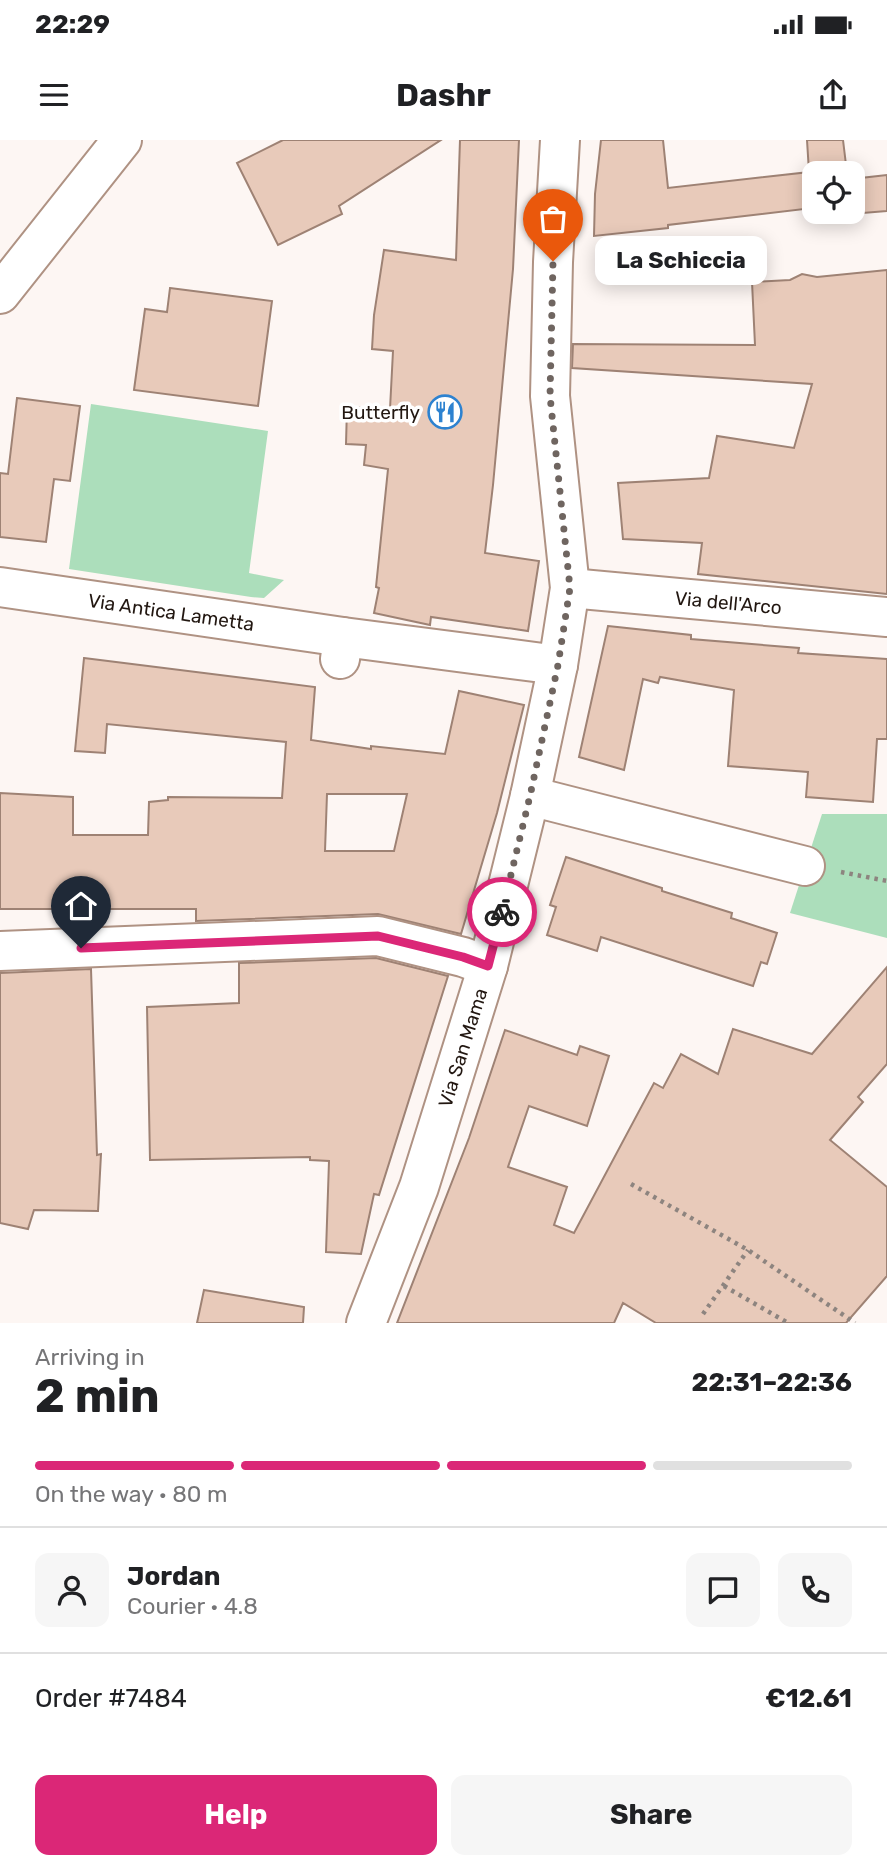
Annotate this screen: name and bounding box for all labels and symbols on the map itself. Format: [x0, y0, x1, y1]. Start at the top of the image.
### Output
pin [523, 189, 583, 261]
callout: La Schiccia [595, 236, 766, 286]
restaurant icon: Butterfly [426, 393, 464, 431]
place label: Butterfly [341, 401, 420, 424]
street label: Via dell'Arco [674, 587, 783, 619]
street label: Via Antica Lametta [87, 589, 256, 636]
pin [51, 876, 111, 948]
courier [467, 877, 537, 947]
street label: Via San Mama [434, 985, 492, 1110]

